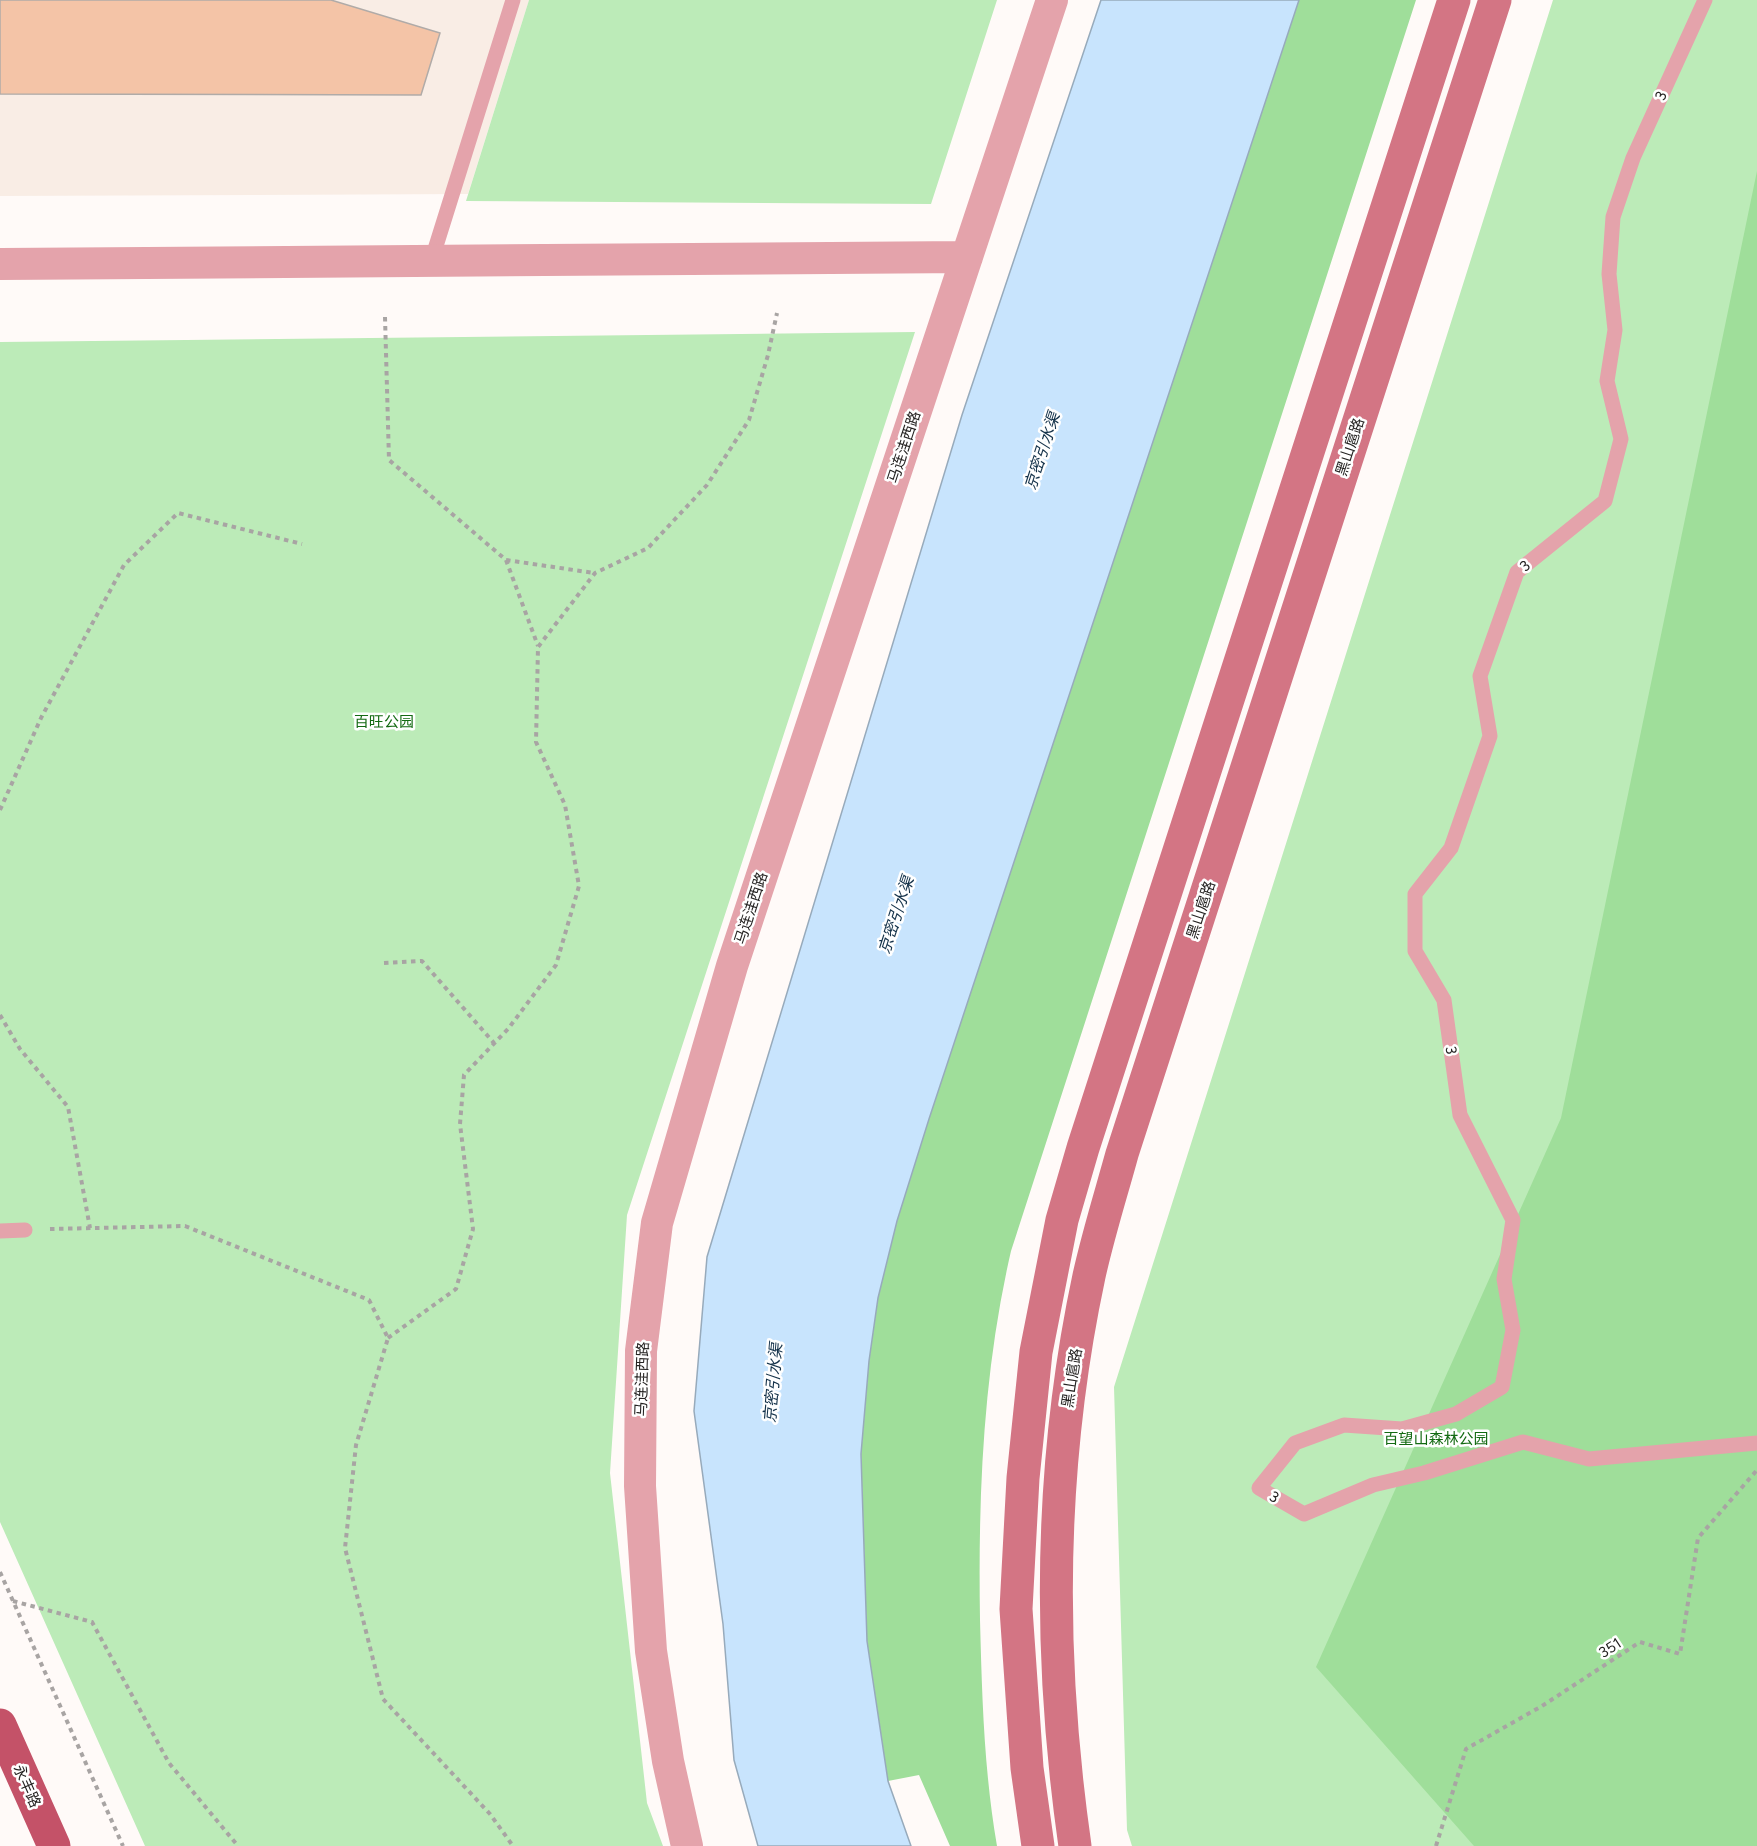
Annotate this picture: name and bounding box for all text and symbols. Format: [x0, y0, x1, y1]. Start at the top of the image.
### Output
street label: 3 [1651, 88, 1671, 104]
water label: 京密引水渠 [1021, 408, 1064, 492]
street label: 马连洼西路 [884, 409, 924, 485]
street label: 黑山扈路 [1332, 416, 1368, 478]
street label: 3 [1516, 556, 1534, 576]
park label: 百旺公园 [354, 713, 414, 731]
street label: 马连洼西路 [731, 870, 771, 946]
water label: 京密引水渠 [875, 872, 918, 956]
street label: 黑山扈路 [1183, 879, 1219, 941]
street label: 3 [1442, 1045, 1460, 1055]
water label: 京密引水渠 [760, 1340, 786, 1424]
street label: 马连洼西路 [632, 1341, 652, 1417]
street label: 黑山扈路 [1058, 1347, 1086, 1409]
park label: 百望山森林公园 [1383, 1430, 1489, 1448]
street label: 3 [1266, 1487, 1282, 1507]
street label: 351 [1595, 1634, 1625, 1662]
street label: 永丰路 [10, 1762, 44, 1810]

